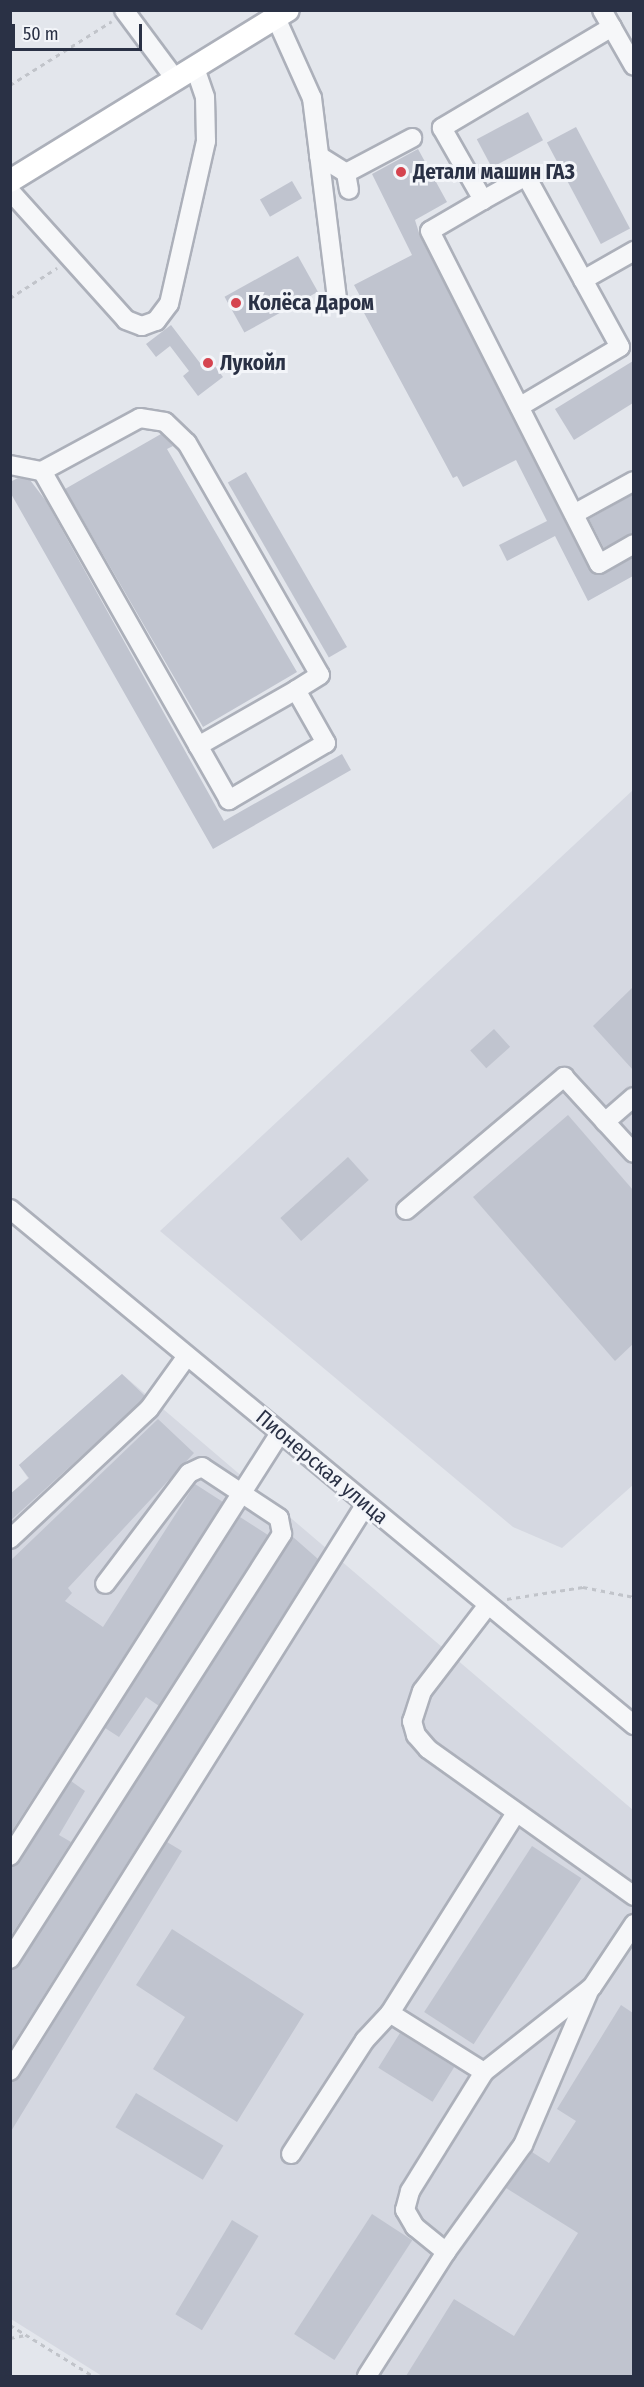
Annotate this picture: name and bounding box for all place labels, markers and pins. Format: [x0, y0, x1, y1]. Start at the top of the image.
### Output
place label: Детали машин ГАЗ [413, 159, 575, 185]
marker: Детали машин ГАЗ [394, 165, 408, 179]
place label: Колёса Даром [248, 290, 374, 316]
marker: Колёса Даром [229, 296, 243, 310]
place label: Лукойл [220, 350, 286, 376]
marker: Лукойл [201, 356, 215, 370]

